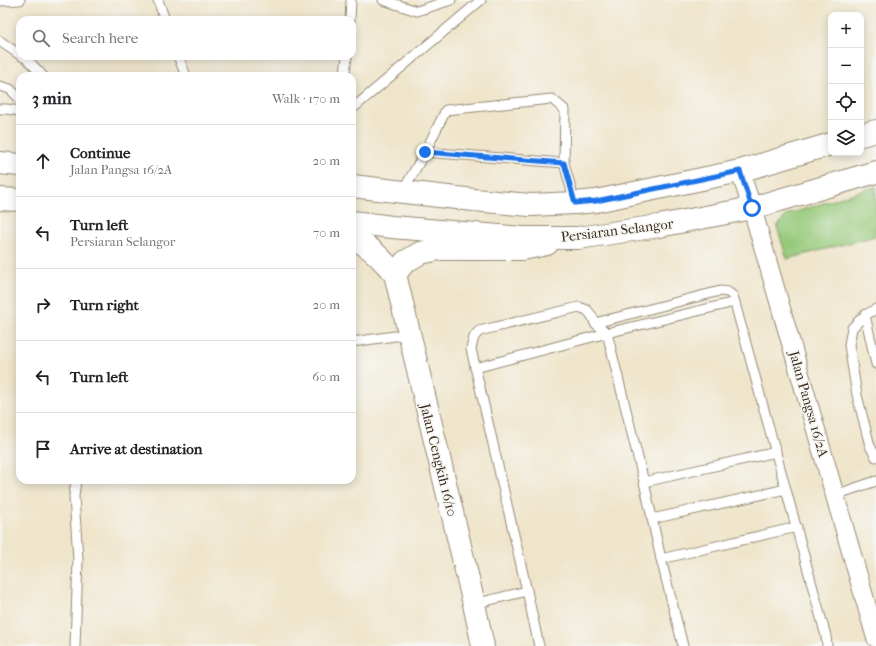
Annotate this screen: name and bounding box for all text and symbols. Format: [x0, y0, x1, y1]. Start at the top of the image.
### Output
map controls [828, 12, 864, 156]
button: + [828, 12, 864, 48]
search box [16, 16, 356, 60]
icon: search [30, 27, 52, 49]
text: Search here [62, 29, 138, 47]
button: − [828, 48, 864, 84]
button: locate [828, 84, 864, 120]
text: 3 min [32, 88, 72, 108]
text: Walk · 170 m [272, 91, 340, 106]
button: layers [828, 120, 864, 156]
route end [416, 143, 434, 161]
text: Continue [70, 144, 130, 162]
icon: ahead [32, 150, 54, 172]
text: 20 m [313, 153, 340, 168]
text: Jalan Pangsa 16/2A [70, 162, 172, 177]
route start [743, 199, 761, 217]
street label: Persiaran Selangor [560, 215, 674, 246]
text: Turn left [70, 216, 128, 234]
icon: left [32, 222, 54, 244]
text: 70 m [313, 225, 340, 240]
text: Persiaran Selangor [70, 234, 175, 249]
icon: right [32, 294, 54, 316]
text: Turn right [70, 296, 139, 314]
text: 20 m [313, 297, 340, 312]
street label: Jalan Pangsa 16/2A [785, 348, 832, 460]
icon: left [32, 366, 54, 388]
text: Turn left [70, 368, 128, 386]
text: 60 m [312, 369, 340, 384]
street label: Jalan Cengkih 16/10 [416, 401, 461, 518]
icon: arrive [32, 438, 54, 460]
text: Arrive at destination [70, 440, 202, 458]

